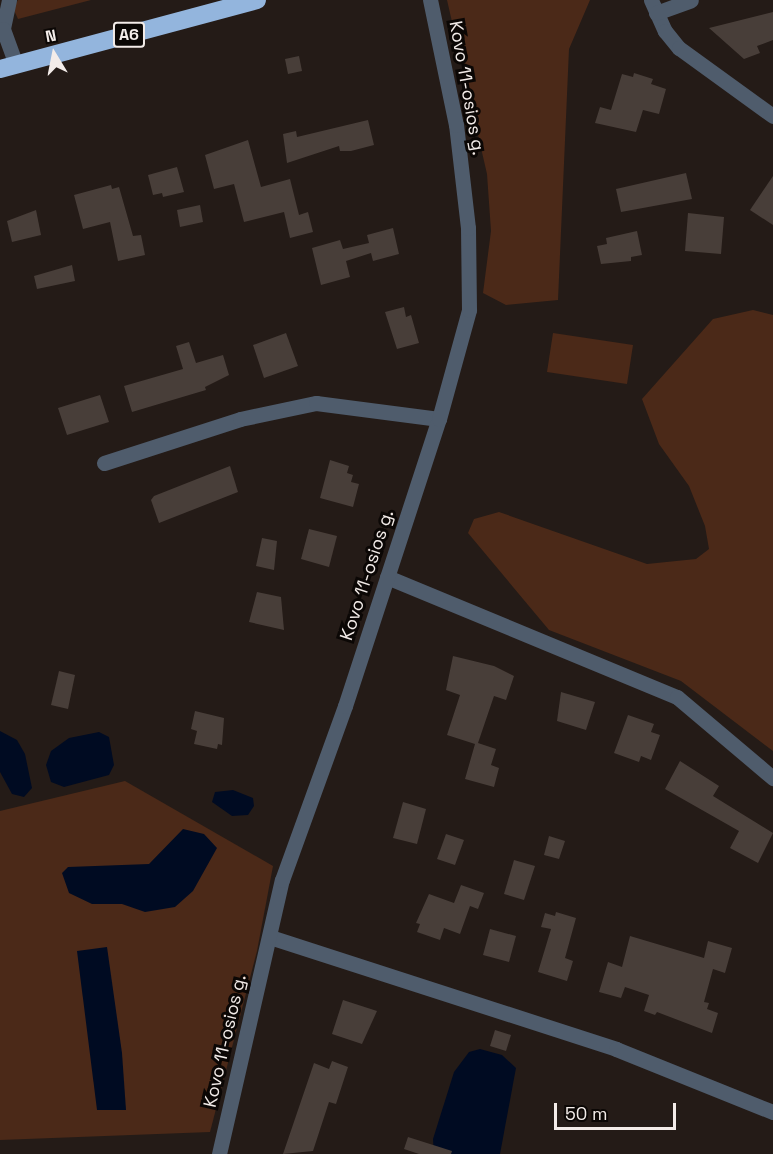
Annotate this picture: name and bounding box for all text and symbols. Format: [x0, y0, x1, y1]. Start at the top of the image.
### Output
street label: Kovo 11-osios g. [445, 19, 489, 157]
road number: A6 [112, 22, 146, 48]
north arrow [24, 24, 84, 84]
text: N [44, 25, 58, 47]
street label: Kovo 11-osios g. [336, 507, 398, 643]
street label: Kovo 11-osios g. [199, 972, 251, 1110]
scale bar [557, 1091, 678, 1129]
text: 50 m [565, 1102, 607, 1125]

